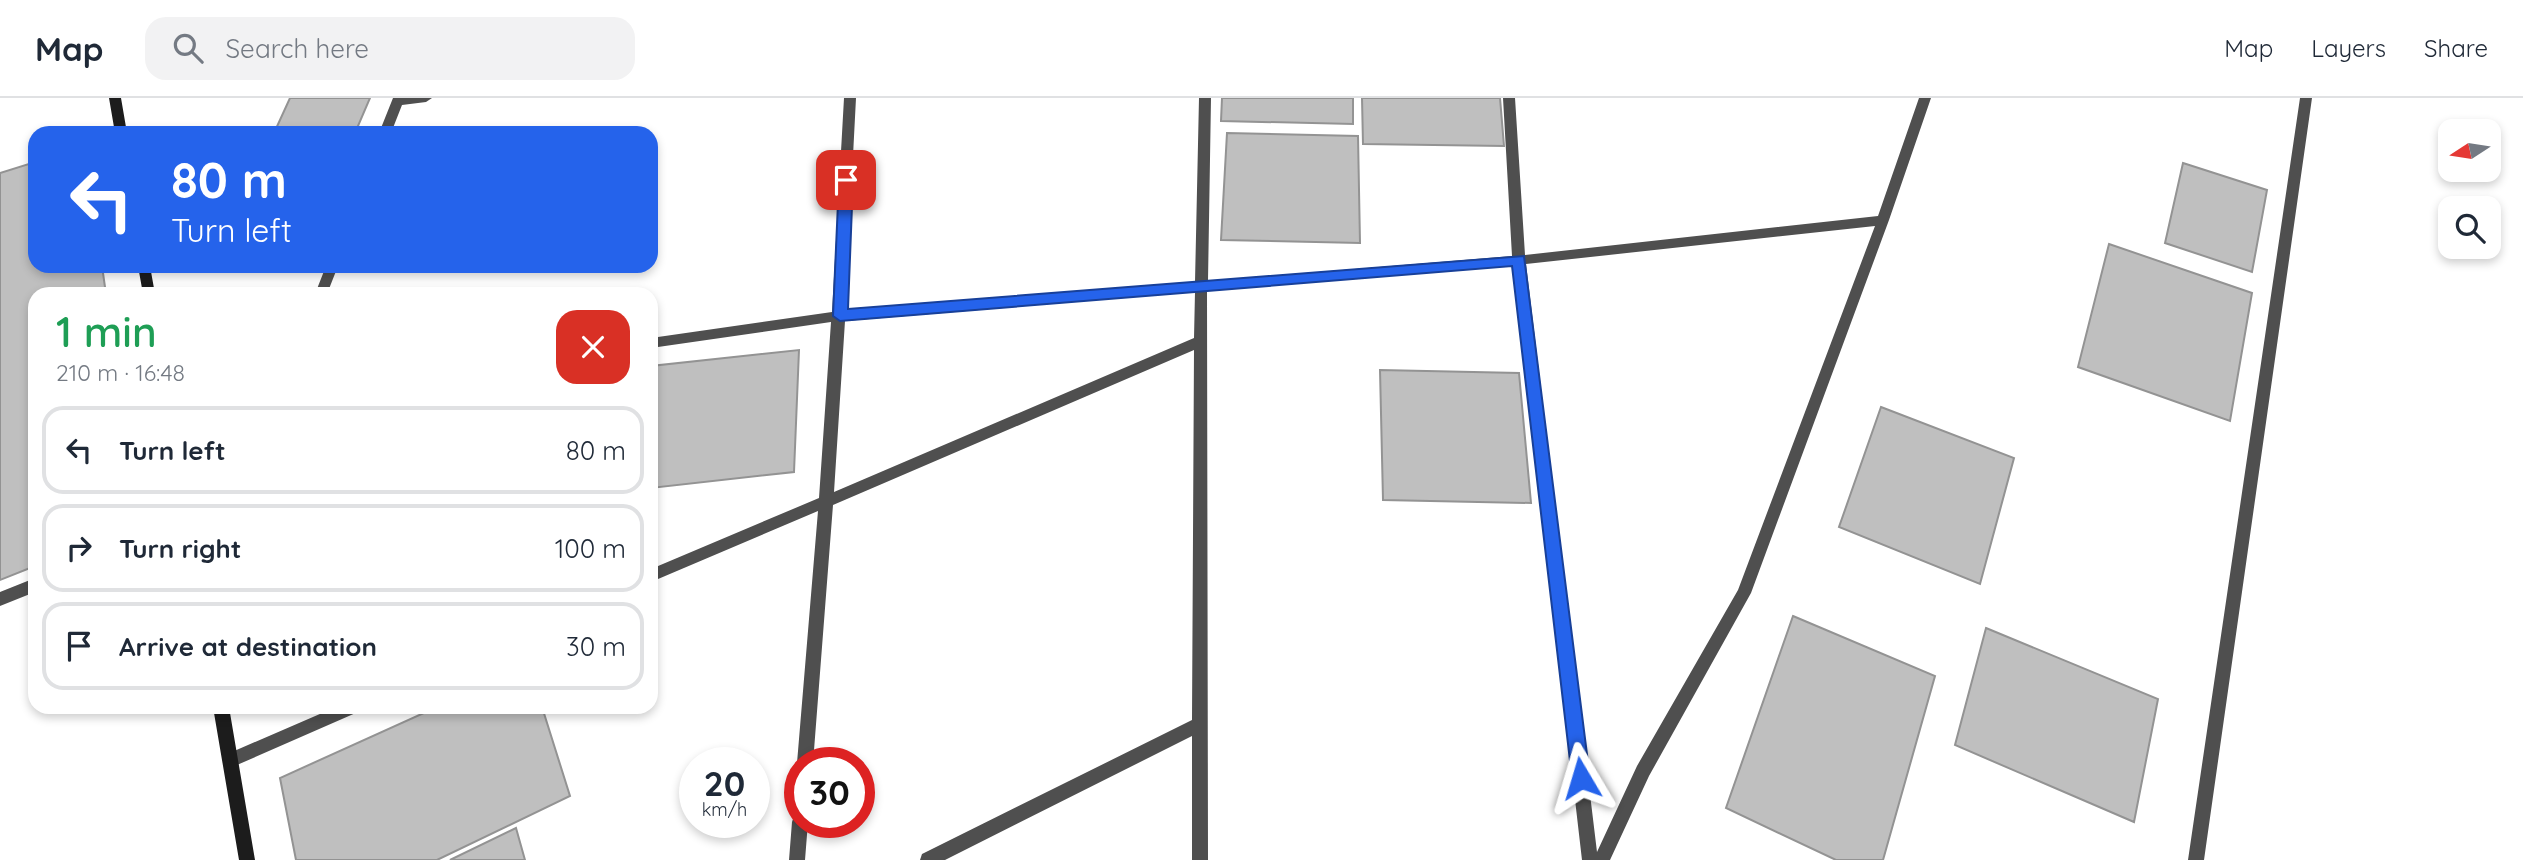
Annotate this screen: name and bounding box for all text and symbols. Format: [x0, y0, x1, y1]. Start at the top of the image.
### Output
search box [145, 17, 635, 80]
text: Map [35, 28, 103, 69]
icon: search [169, 29, 207, 67]
text: Search here [225, 32, 369, 65]
text: Map [2224, 33, 2273, 63]
text: Layers [2311, 33, 2386, 63]
text: Share [2424, 33, 2488, 63]
north arrow [2438, 119, 2501, 182]
map controls [2438, 119, 2501, 259]
text: 80 m [171, 149, 287, 210]
pin [816, 150, 876, 210]
icon: left [56, 154, 147, 245]
icon: arrive [827, 161, 865, 199]
button: search [2438, 196, 2501, 259]
text: Turn left [171, 210, 292, 250]
text: 1 min [56, 305, 157, 358]
button: close [556, 310, 630, 384]
text: 210 m · 16:48 [56, 358, 185, 387]
icon: left [60, 431, 98, 469]
text: Turn left [119, 434, 226, 467]
text: 80 m [566, 434, 626, 467]
icon: right [60, 529, 98, 567]
text: Turn right [119, 532, 241, 565]
text: 100 m [555, 532, 626, 565]
icon: arrive [60, 627, 98, 665]
text: Arrive at destination [119, 630, 377, 663]
text: 30 m [566, 630, 626, 663]
position arrow [1544, 741, 1618, 815]
speed limit sign: 30 [784, 747, 875, 838]
text: 20 [704, 761, 745, 805]
text: km/h [702, 798, 747, 821]

